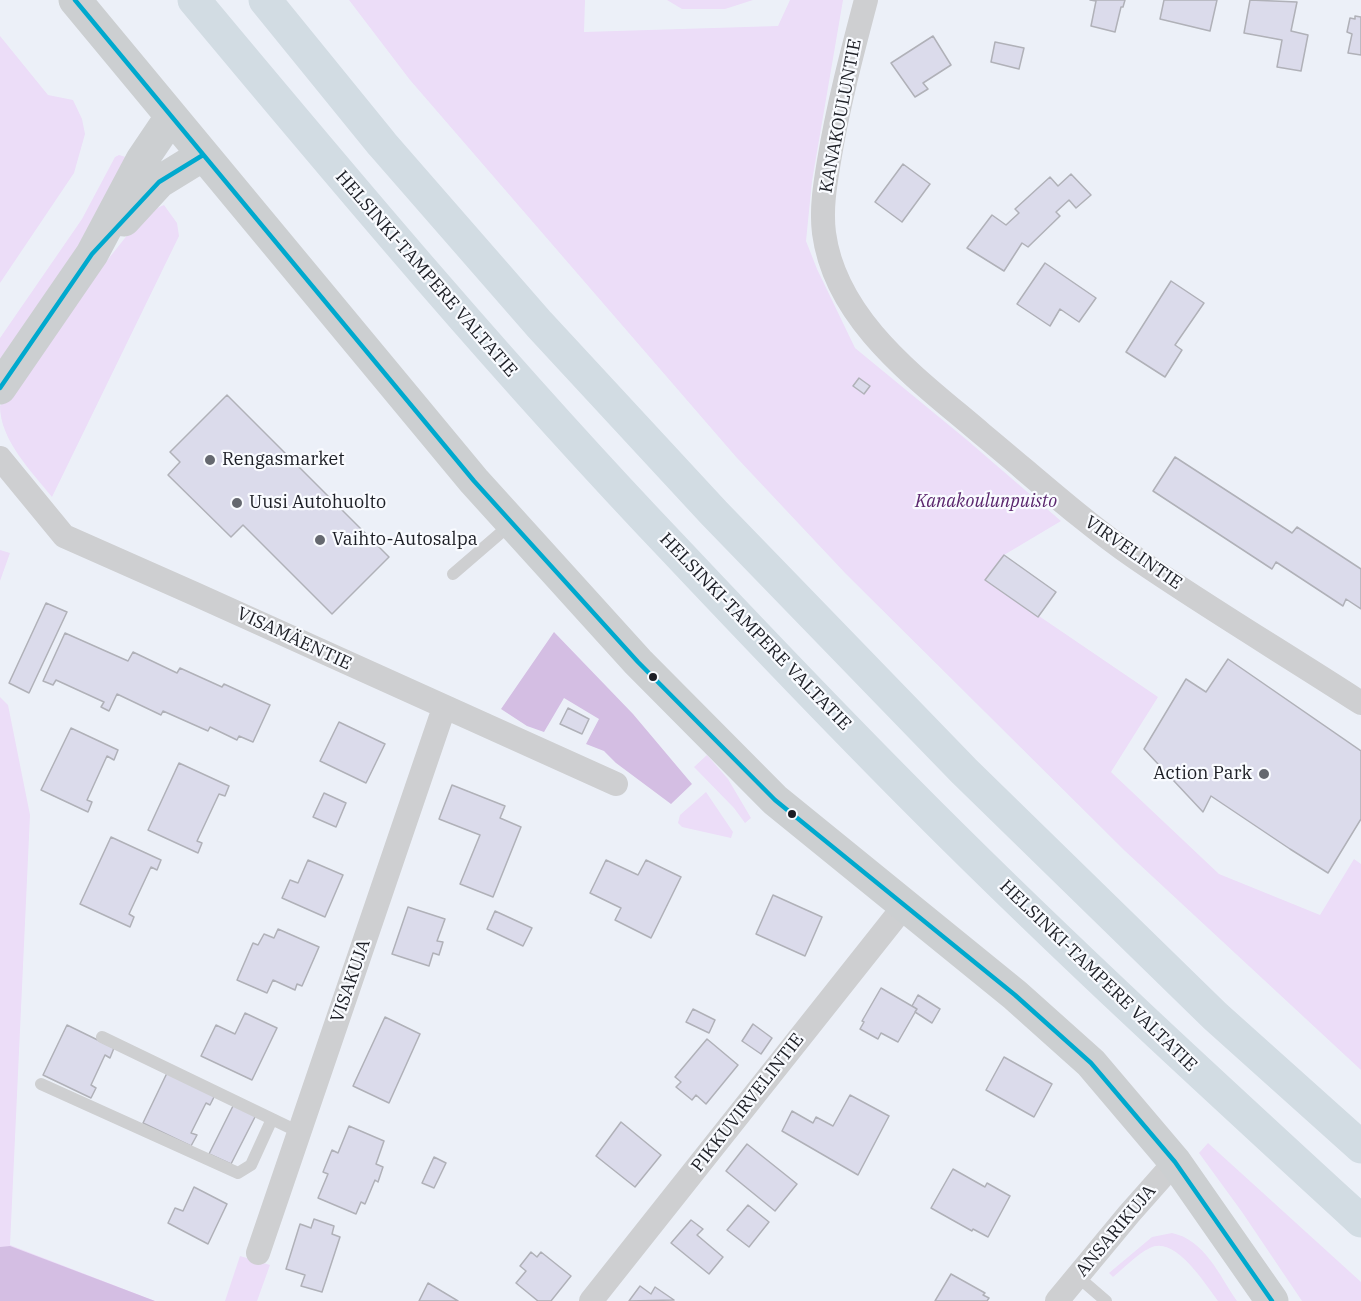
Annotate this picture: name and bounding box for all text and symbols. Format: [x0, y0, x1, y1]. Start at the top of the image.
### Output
street label: KANAKOULUNTIE [815, 37, 867, 195]
street label: HELSINKI-TAMPERE VALTATIE [331, 166, 521, 382]
place label: Rengasmarket [222, 449, 345, 471]
marker: Rengasmarket [203, 453, 217, 467]
park label: Kanakoulunpuisto [915, 491, 1057, 513]
place label: Uusi Autohuolto [249, 492, 386, 514]
marker: Uusi Autohuolto [230, 496, 244, 510]
street label: VIRVELINTIE [1080, 512, 1186, 594]
place label: Vaihto-Autosalpa [332, 529, 478, 551]
street label: HELSINKI-TAMPERE VALTATIE [655, 529, 855, 735]
marker: Vaihto-Autosalpa [313, 533, 327, 547]
street label: VISAMÄENTIE [233, 603, 355, 675]
unlabelled marker [647, 671, 659, 683]
place label: Action Park [1153, 763, 1252, 785]
marker: Action Park [1257, 767, 1271, 781]
unlabelled marker [786, 808, 798, 820]
street label: HELSINKI-TAMPERE VALTATIE [995, 876, 1201, 1076]
street label: VISAKUJA [327, 937, 375, 1025]
street label: PIKKUVIRVELINTIE [687, 1029, 809, 1177]
street label: ANSARIKUJA [1071, 1181, 1161, 1281]

